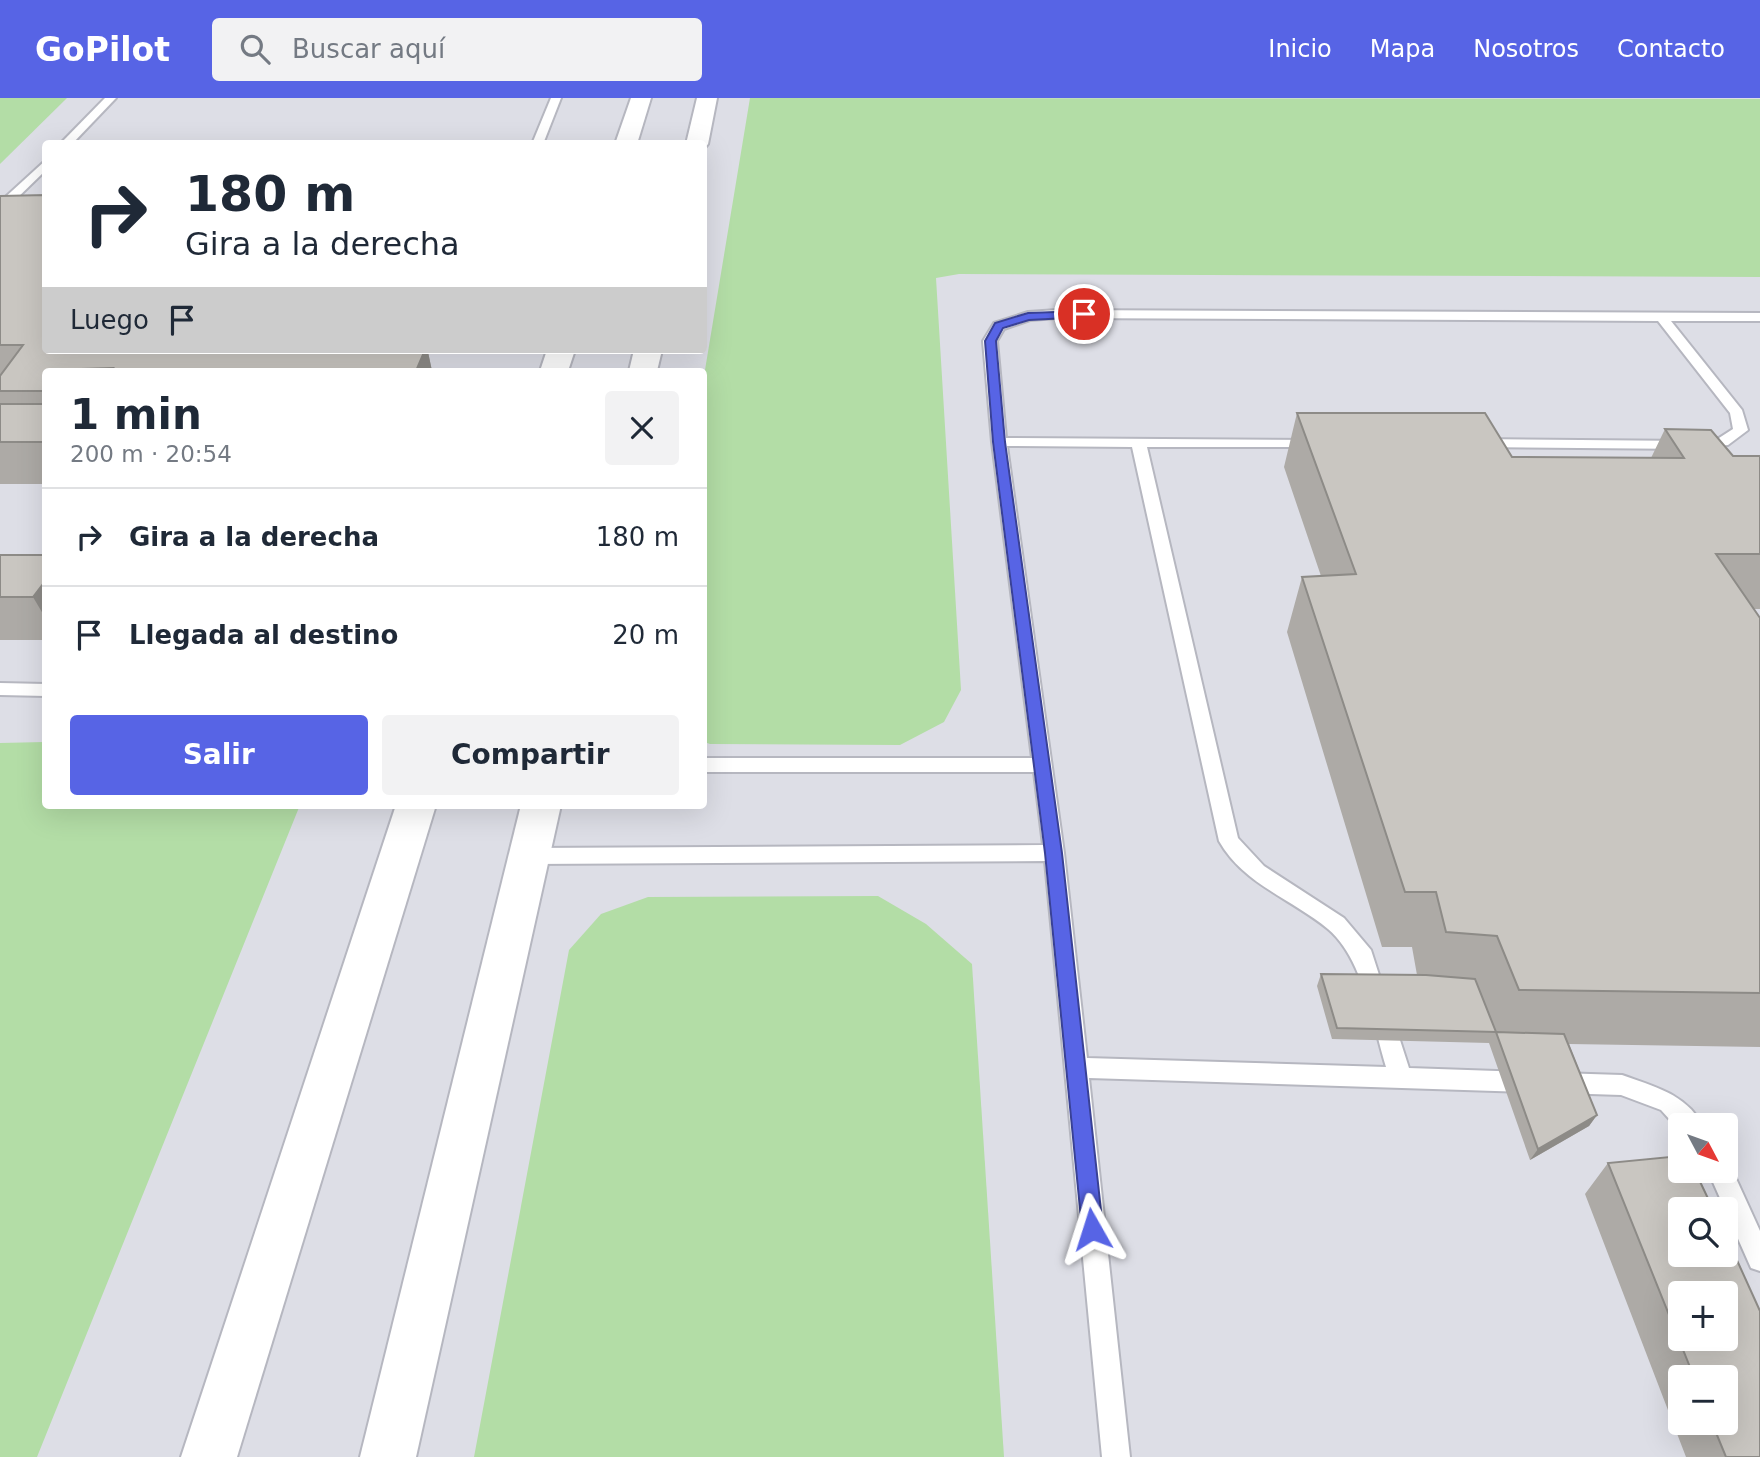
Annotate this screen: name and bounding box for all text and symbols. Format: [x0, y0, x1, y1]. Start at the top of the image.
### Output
search box [212, 18, 702, 81]
text: GoPilot [35, 30, 170, 69]
icon: search [236, 30, 274, 68]
text: Buscar aquí [292, 34, 445, 64]
text: Inicio [1268, 35, 1332, 63]
text: Mapa [1370, 35, 1435, 63]
text: Nosotros [1473, 35, 1579, 63]
text: Contacto [1617, 35, 1725, 63]
text: 180 m [185, 166, 355, 223]
icon: right [70, 168, 161, 259]
text: Gira a la derecha [185, 225, 460, 263]
pin [1054, 284, 1114, 344]
icon: arrive [1065, 295, 1103, 333]
icon: arrive [163, 301, 201, 339]
text: Luego [70, 305, 149, 335]
text: 1 min [70, 390, 202, 439]
button: close [605, 391, 679, 465]
text: 200 m · 20:54 [70, 441, 232, 467]
icon: right [70, 518, 108, 556]
text: Gira a la derecha [129, 522, 379, 552]
text: 180 m [596, 522, 679, 552]
icon: arrive [70, 616, 108, 654]
text: Llegada al destino [129, 620, 398, 650]
text: 20 m [612, 620, 679, 650]
button: Salir [70, 715, 368, 795]
button: Compartir [382, 715, 679, 795]
north arrow [1668, 1113, 1738, 1183]
map controls [1668, 1113, 1738, 1435]
position arrow [1055, 1192, 1129, 1266]
button: search [1668, 1197, 1738, 1267]
button: + [1668, 1281, 1738, 1351]
button: − [1668, 1365, 1738, 1435]

